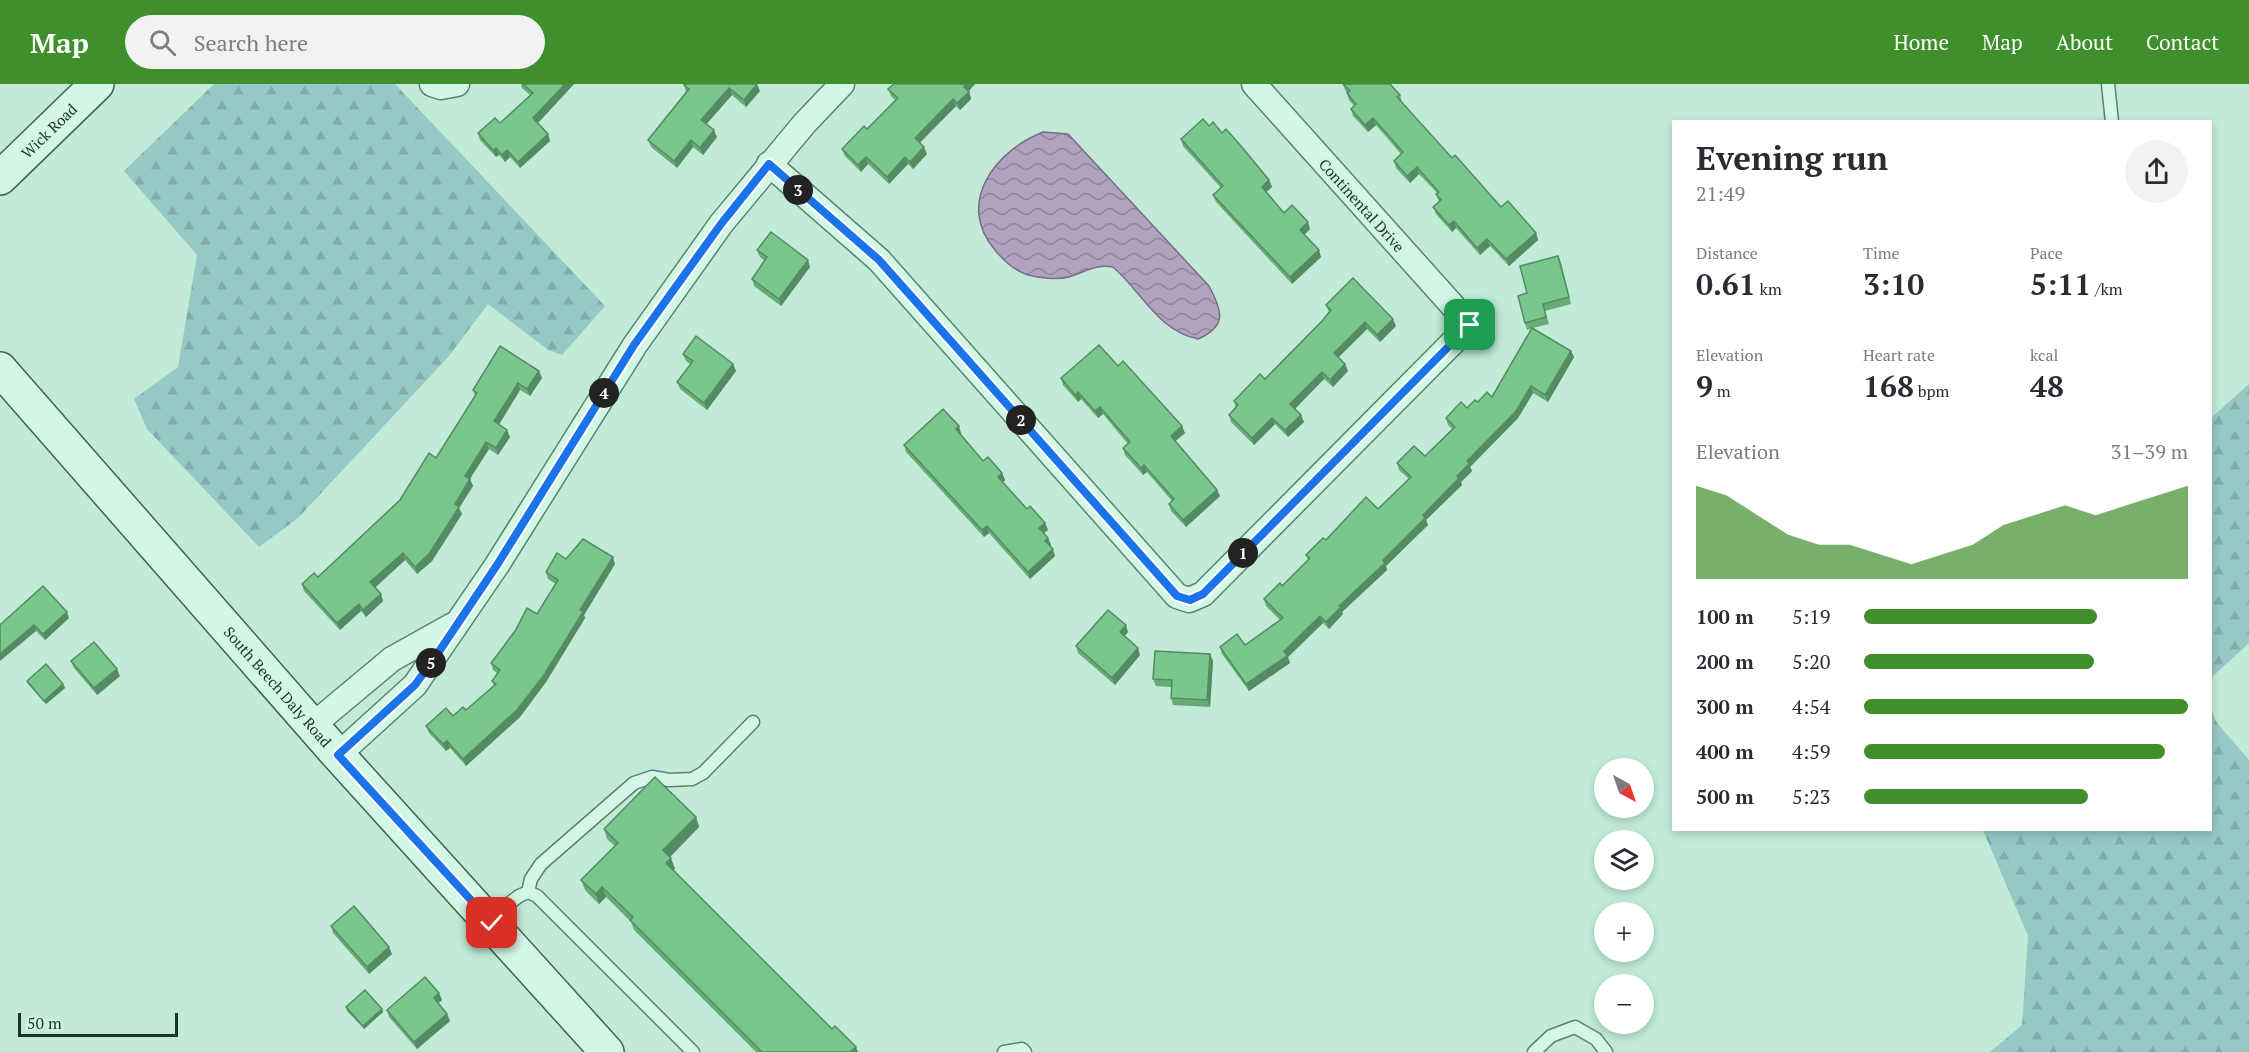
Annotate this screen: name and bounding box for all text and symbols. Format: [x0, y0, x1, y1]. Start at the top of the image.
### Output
search box [125, 15, 545, 69]
text: Map [30, 24, 89, 61]
icon: search [146, 26, 179, 59]
text: Search here [194, 28, 308, 57]
text: Home [1893, 28, 1949, 56]
text: Map [1982, 28, 2023, 56]
text: About [2056, 28, 2113, 56]
text: Contact [2146, 28, 2219, 56]
street label: Wick Road [17, 99, 81, 162]
text: Evening run [1696, 136, 1888, 179]
button: share [2125, 140, 2188, 203]
street label: Continental Drive [1315, 154, 1409, 256]
pin: 3 [783, 175, 813, 205]
text: 3 [793, 179, 803, 201]
text: 21:49 [1696, 180, 1745, 207]
text: Distance [1696, 242, 1758, 264]
text: Time [1863, 242, 1900, 264]
text: Pace [2030, 242, 2063, 264]
text: 0.61 [1696, 264, 1756, 304]
text: 3:10 [1863, 264, 1924, 304]
text: 5:11 [2030, 264, 2091, 304]
text: km [1756, 278, 1782, 300]
text: /km [2091, 278, 2123, 300]
pin [1444, 299, 1495, 350]
icon: arrive [1453, 308, 1486, 341]
text: Elevation [1696, 344, 1763, 366]
text: Heart rate [1863, 344, 1935, 366]
text: kcal [2030, 344, 2058, 366]
text: 9 [1696, 366, 1713, 406]
text: 168 [1863, 366, 1914, 406]
text: 48 [2030, 366, 2064, 406]
pin: 4 [589, 378, 619, 408]
text: m [1713, 380, 1731, 402]
text: bpm [1914, 380, 1949, 402]
text: 4 [599, 382, 609, 404]
pin: 2 [1006, 405, 1036, 435]
text: 2 [1016, 409, 1026, 431]
text: Elevation [1696, 438, 1780, 465]
text: 31–39 m [2111, 438, 2188, 465]
pin: 1 [1228, 538, 1258, 568]
text: 1 [1238, 542, 1248, 564]
text: 100 m [1696, 603, 1754, 630]
text: 5:19 [1792, 603, 1831, 630]
street label: South Beech Daly Road [220, 622, 336, 751]
pin: 5 [416, 648, 446, 678]
text: 200 m [1696, 648, 1754, 675]
text: 5:20 [1792, 648, 1831, 675]
text: 5 [426, 652, 436, 674]
text: 300 m [1696, 693, 1754, 720]
text: 4:54 [1792, 693, 1831, 720]
text: 400 m [1696, 738, 1754, 765]
text: 4:59 [1792, 738, 1831, 765]
north arrow [1594, 758, 1654, 818]
map controls [1594, 758, 1654, 1034]
text: 500 m [1696, 783, 1754, 810]
text: 5:23 [1792, 783, 1831, 810]
button: layers [1594, 830, 1654, 890]
pin [466, 897, 517, 948]
button: + [1594, 902, 1654, 962]
icon: check [475, 906, 508, 939]
button: − [1594, 974, 1654, 1034]
scale bar [18, 1010, 178, 1038]
text: 50 m [27, 1012, 62, 1034]

